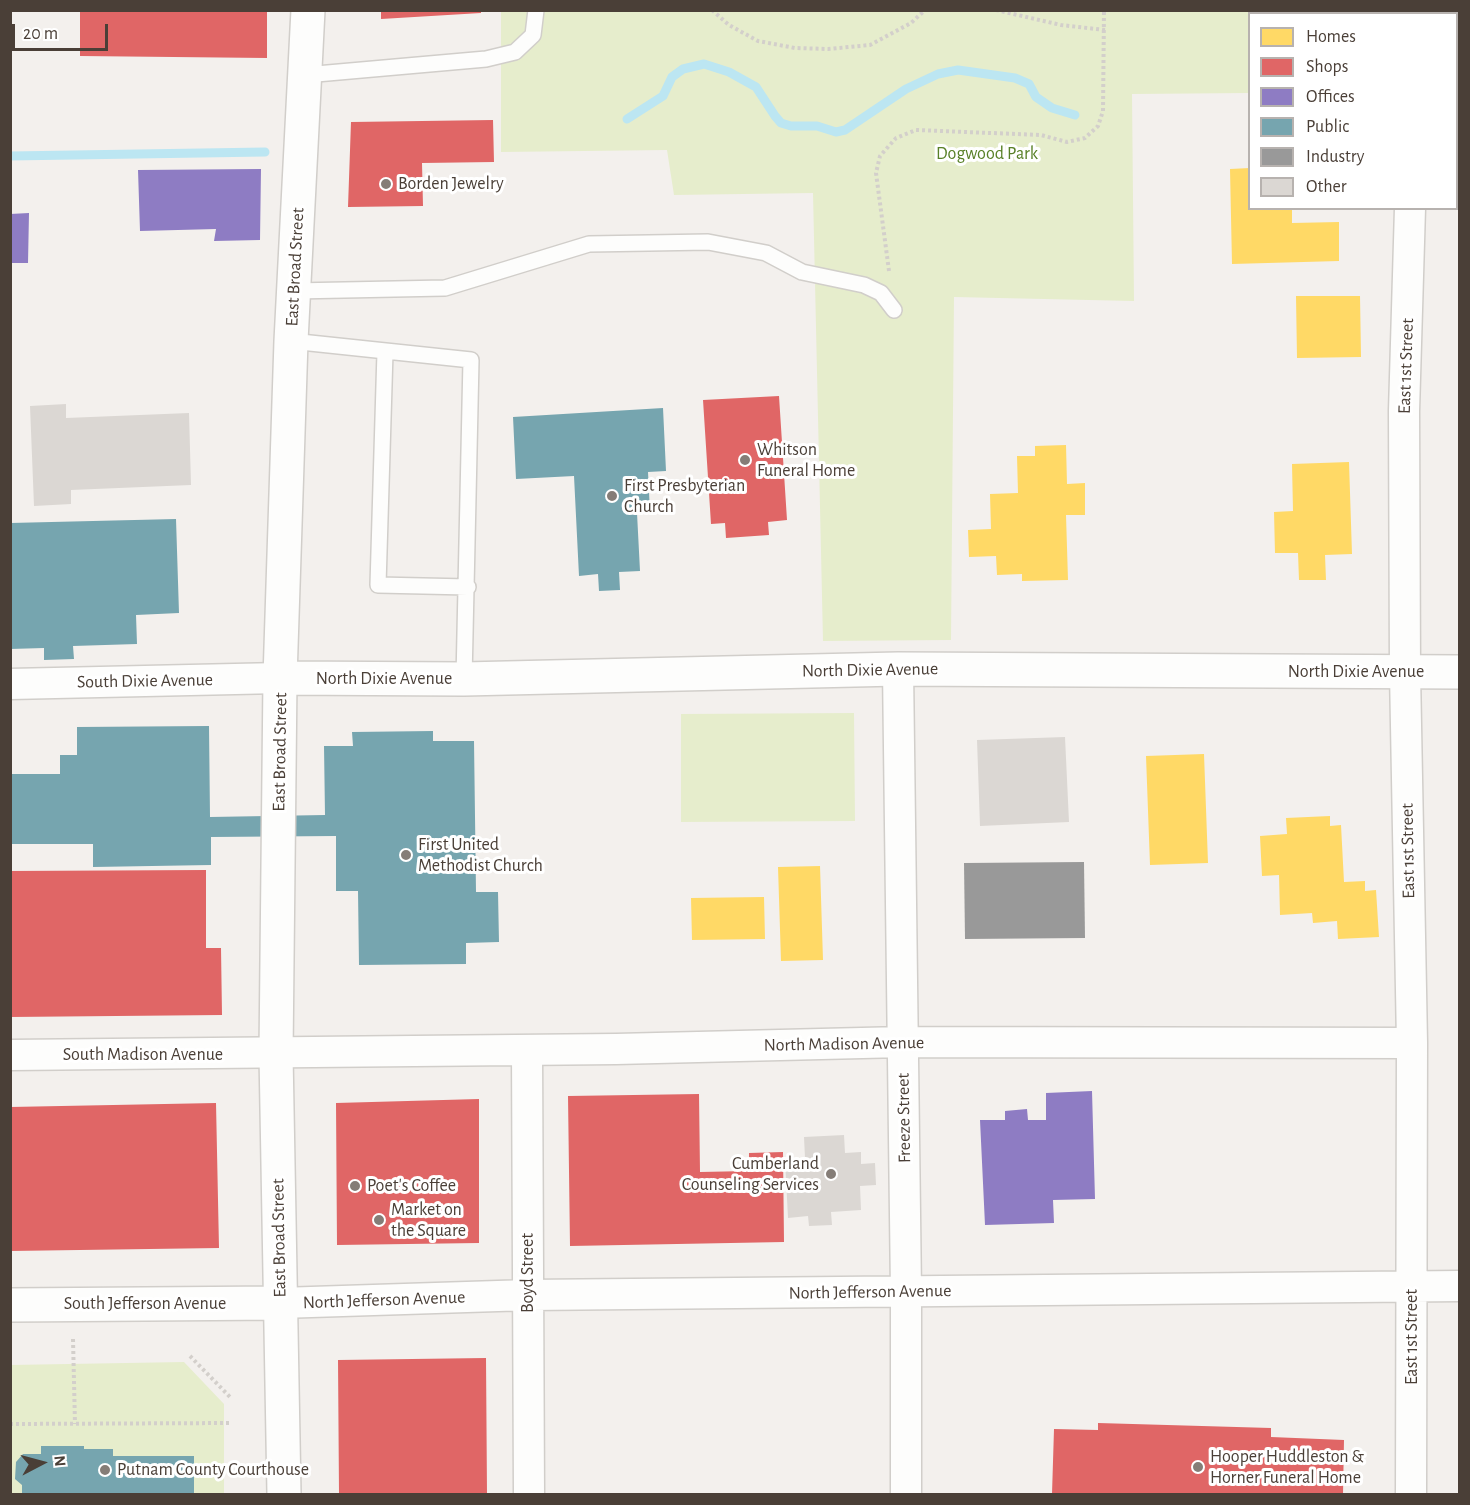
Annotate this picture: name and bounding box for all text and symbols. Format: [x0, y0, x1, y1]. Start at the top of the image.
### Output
scale bar [15, 12, 111, 50]
legend [1248, 12, 1458, 210]
text: 20 m [23, 25, 58, 43]
text: Homes [1306, 28, 1356, 46]
text: Shops [1306, 58, 1348, 76]
text: Offices [1306, 88, 1355, 106]
text: Public [1306, 118, 1349, 136]
park label: Dogwood Park [936, 143, 1038, 165]
text: Industry [1306, 148, 1365, 166]
place label: Borden Jewelry [398, 173, 504, 195]
marker: Borden Jewelry [379, 177, 393, 191]
text: Other [1306, 178, 1347, 196]
street label: East Broad Street [281, 207, 309, 327]
street label: East 1st Street [1394, 318, 1418, 414]
place label: Whitson Funeral Home [757, 439, 855, 482]
marker: Whitson Funeral Home [738, 453, 752, 467]
place label: First Presbyterian Church [624, 475, 745, 518]
marker: First Presbyterian Church [605, 489, 619, 503]
street label: North Dixie Avenue [802, 658, 938, 682]
street label: North Dixie Avenue [1288, 661, 1424, 683]
street label: North Dixie Avenue [316, 668, 452, 690]
street label: South Dixie Avenue [77, 669, 213, 693]
street label: East Broad Street [268, 692, 292, 812]
street label: East 1st Street [1396, 803, 1420, 899]
place label: First United Methodist Church [418, 834, 543, 876]
marker: First United Methodist Church [399, 848, 413, 862]
street label: North Madison Avenue [764, 1032, 924, 1056]
street label: South Madison Avenue [63, 1044, 223, 1066]
street label: Freeze Street [892, 1073, 916, 1163]
place label: Cumberland Counseling Services [682, 1153, 819, 1196]
marker: Cumberland Counseling Services [824, 1167, 838, 1181]
place label: Poet's Coffee [367, 1175, 456, 1197]
street label: East Broad Street [267, 1178, 291, 1298]
marker: Poet's Coffee [348, 1179, 362, 1193]
place label: Market on the Square [391, 1199, 466, 1242]
marker: Market on the Square [372, 1213, 386, 1227]
street label: Boyd Street [517, 1233, 539, 1313]
street label: North Jefferson Avenue [788, 1280, 952, 1304]
street label: North Jefferson Avenue [302, 1286, 466, 1314]
street label: East 1st Street [1401, 1289, 1423, 1385]
street label: South Jefferson Avenue [64, 1293, 226, 1315]
north arrow [12, 1433, 72, 1493]
place label: Hooper Huddleston & Horner Funeral Home [1210, 1446, 1364, 1488]
text: N [51, 1455, 68, 1467]
place label: Putnam County Courthouse [117, 1459, 309, 1481]
marker: Hooper Huddleston & Horner Funeral Home [1191, 1460, 1205, 1474]
marker: Putnam County Courthouse [98, 1463, 112, 1477]

